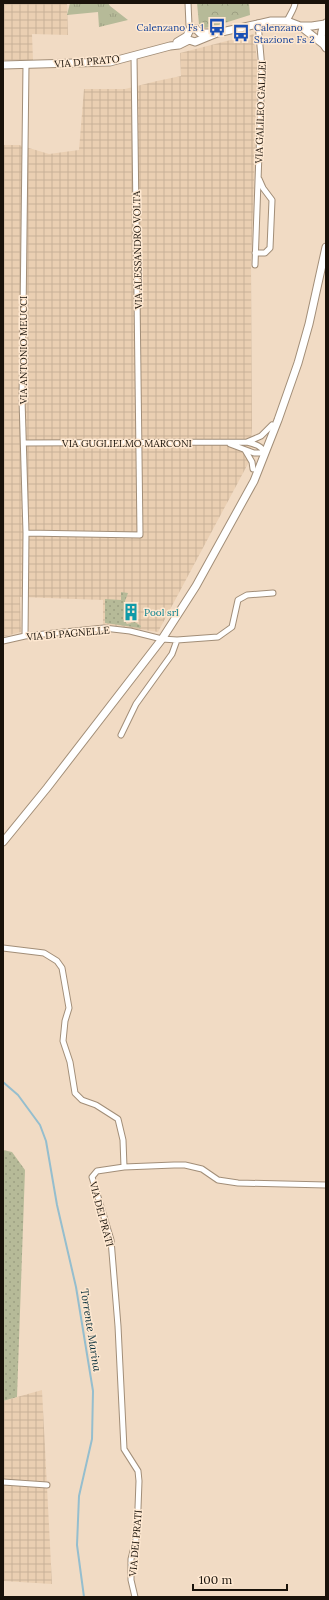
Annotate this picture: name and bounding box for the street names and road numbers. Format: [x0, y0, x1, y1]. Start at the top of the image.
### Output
street label: VIA DI PRATO [53, 52, 120, 71]
street label: VIA GALILEO GALILEI [252, 60, 269, 165]
street label: VIA ALESSANDRO VOLTA [130, 190, 145, 310]
street label: VIA ANTONIO MEUCCI [17, 296, 30, 405]
street label: VIA GUGLIELMO MARCONI [61, 437, 192, 450]
street label: VIA DI PAGNELLE [25, 623, 110, 644]
street label: VIA DEI PRATI [86, 1179, 116, 1248]
street label: VIA DEI PRATI [126, 1509, 145, 1578]

